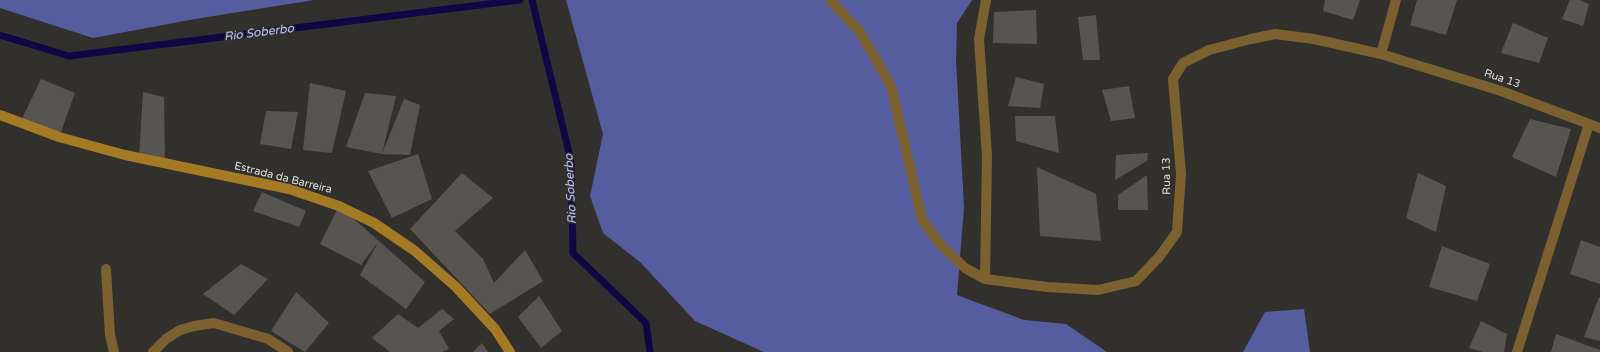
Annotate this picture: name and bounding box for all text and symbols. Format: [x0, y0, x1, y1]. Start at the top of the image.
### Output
water label: Rio Soberbo [223, 22, 295, 44]
street label: Rua 13 [1482, 67, 1522, 91]
water label: Rio Soberbo [562, 153, 580, 225]
street label: Rua 13 [1160, 157, 1174, 195]
street label: Estrada da Barreira [233, 159, 333, 197]

